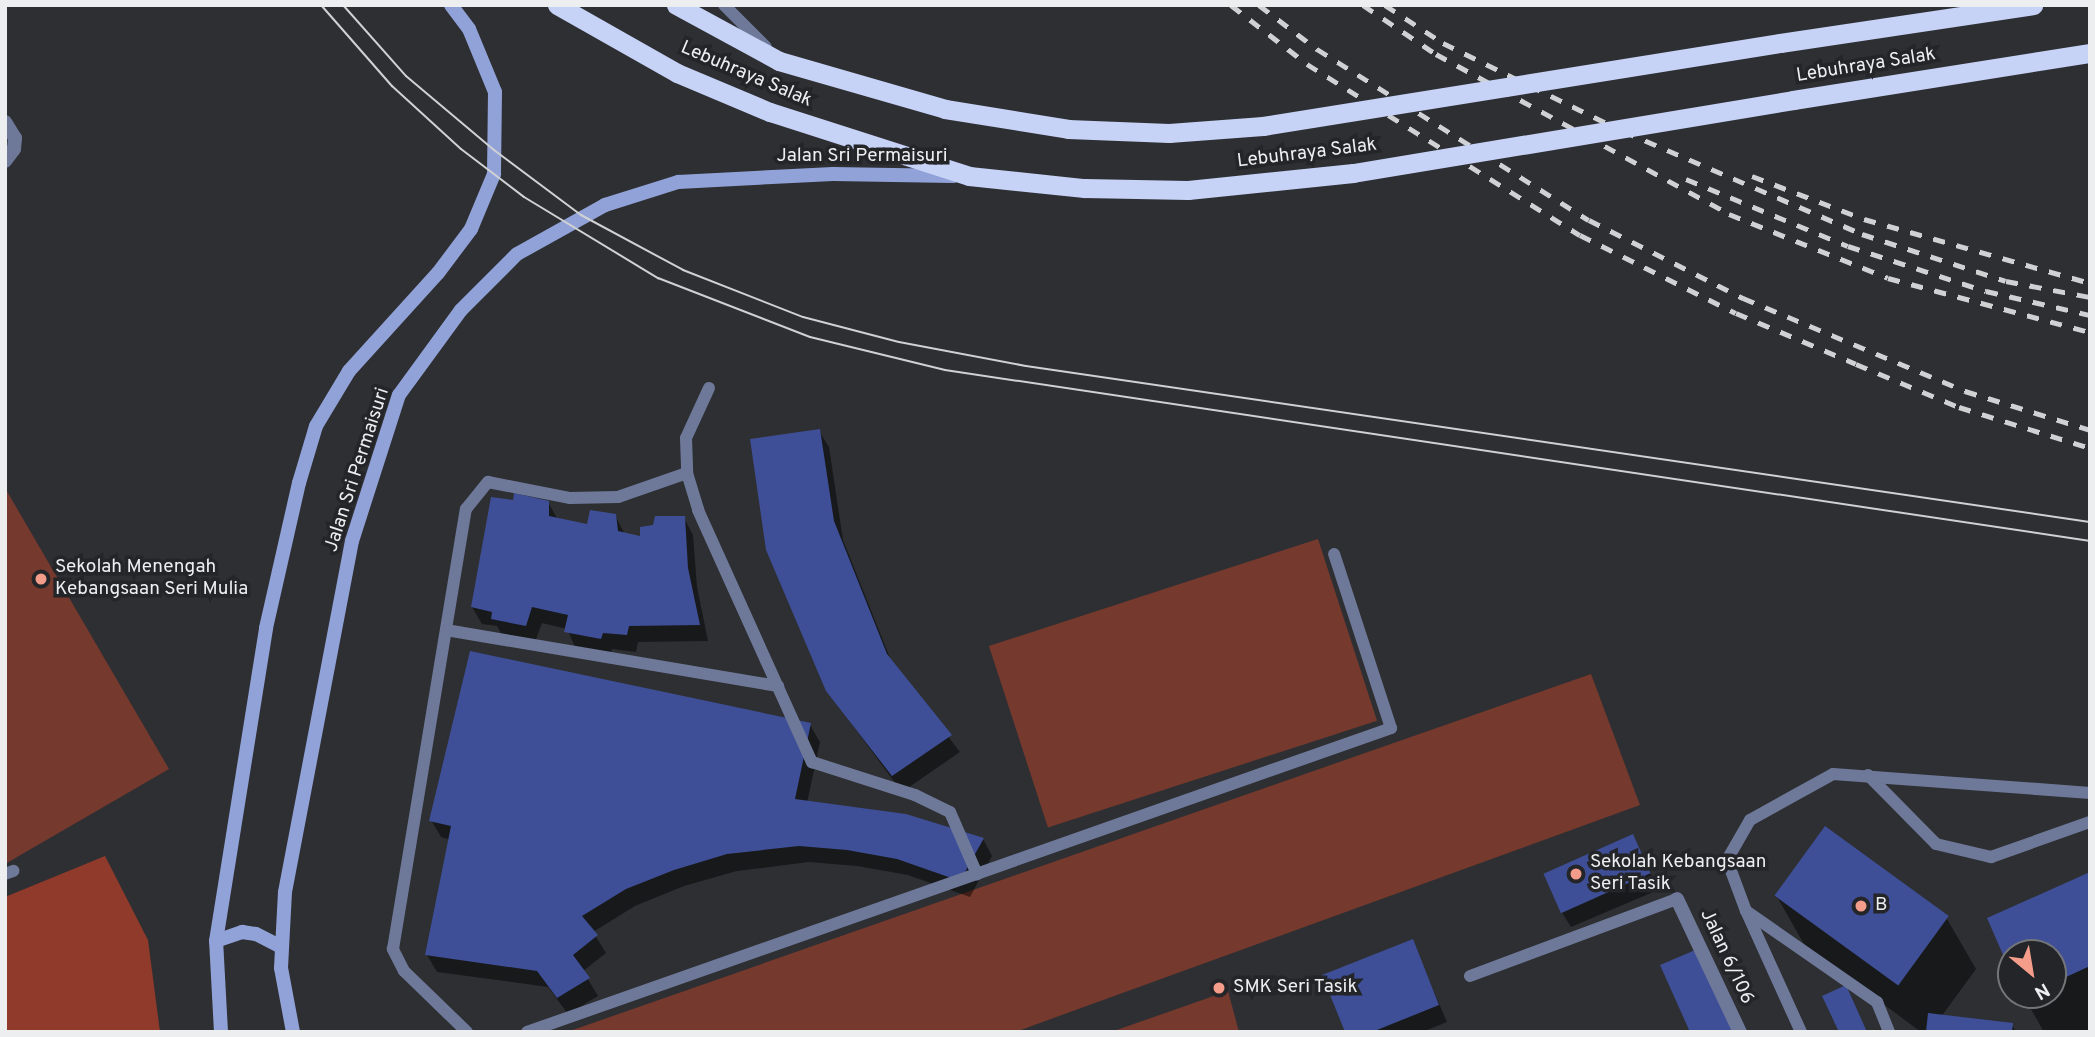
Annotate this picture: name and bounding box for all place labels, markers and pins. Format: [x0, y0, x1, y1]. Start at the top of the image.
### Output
place label: Sekolah Menengah Kebangsaan Seri Mulia [55, 557, 248, 601]
marker: Sekolah Menengah Kebangsaan Seri Mulia [33, 571, 49, 587]
place label: Sekolah Kebangsaan Seri Tasik [1590, 852, 1766, 896]
marker: Sekolah Kebangsaan Seri Tasik [1568, 866, 1584, 882]
place label: B [1875, 895, 1887, 917]
marker: B [1853, 898, 1869, 914]
place label: SMK Seri Tasik [1233, 977, 1358, 999]
marker: SMK Seri Tasik [1211, 980, 1227, 996]

